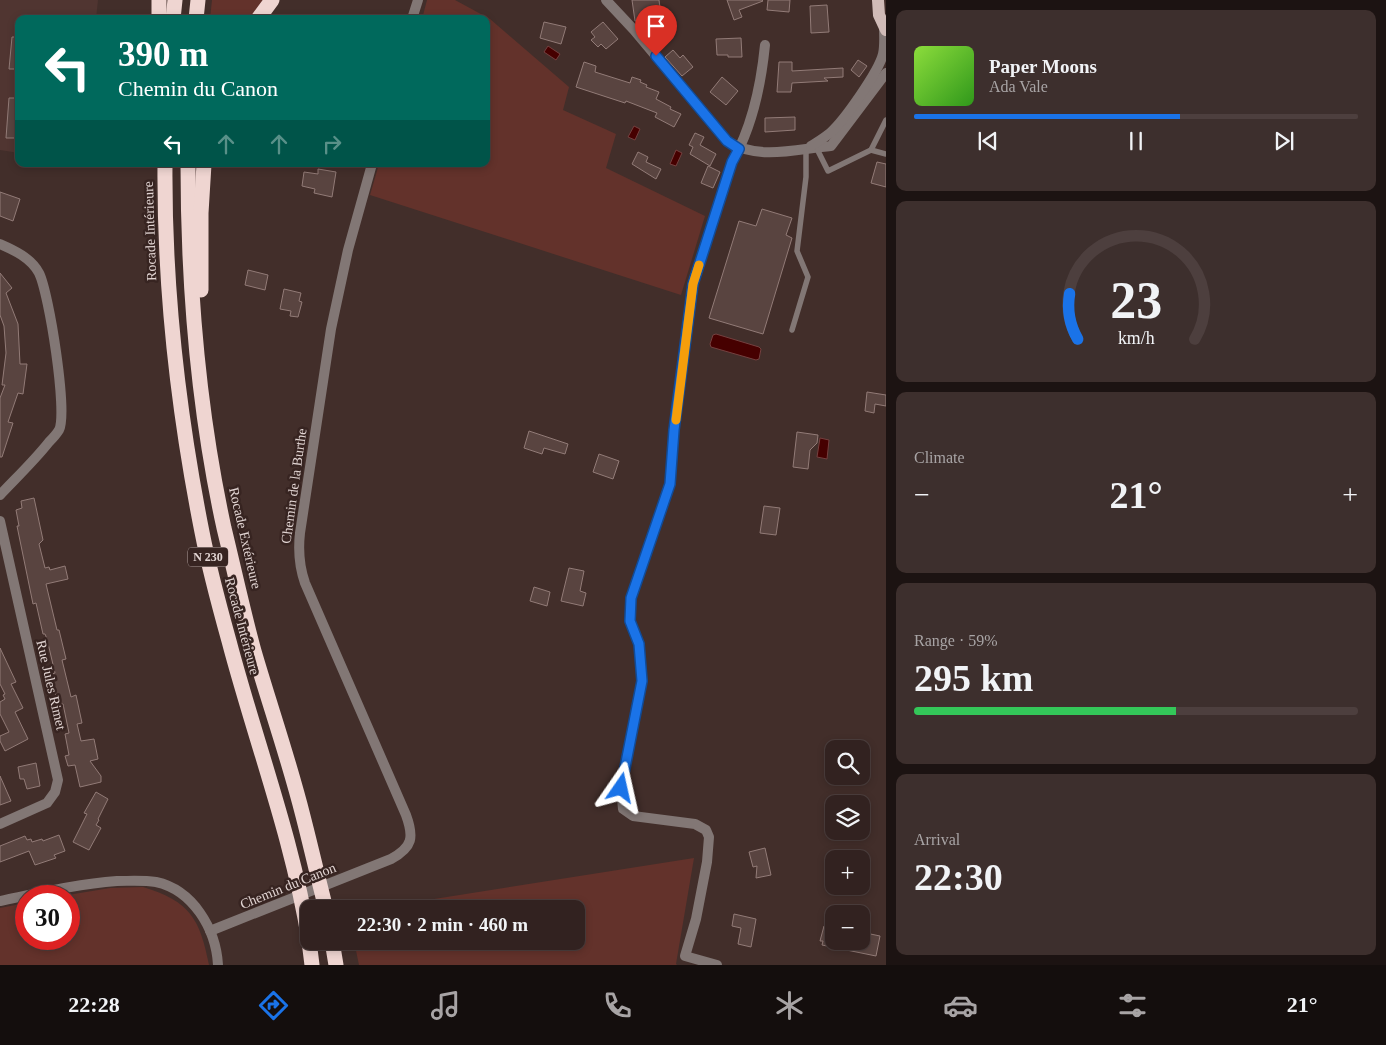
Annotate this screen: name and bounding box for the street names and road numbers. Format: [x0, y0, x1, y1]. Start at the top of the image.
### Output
street label: Rocade Intérieure [141, 181, 159, 281]
street label: Chemin de la Burthe [278, 427, 310, 545]
street label: Rocade Extérieure [226, 486, 264, 590]
road number: N 230 [188, 548, 228, 566]
street label: Rocade Intérieure [222, 576, 262, 676]
street label: Rue Jules Rimet [33, 639, 69, 732]
street label: Chemin du Canon [238, 860, 338, 912]

